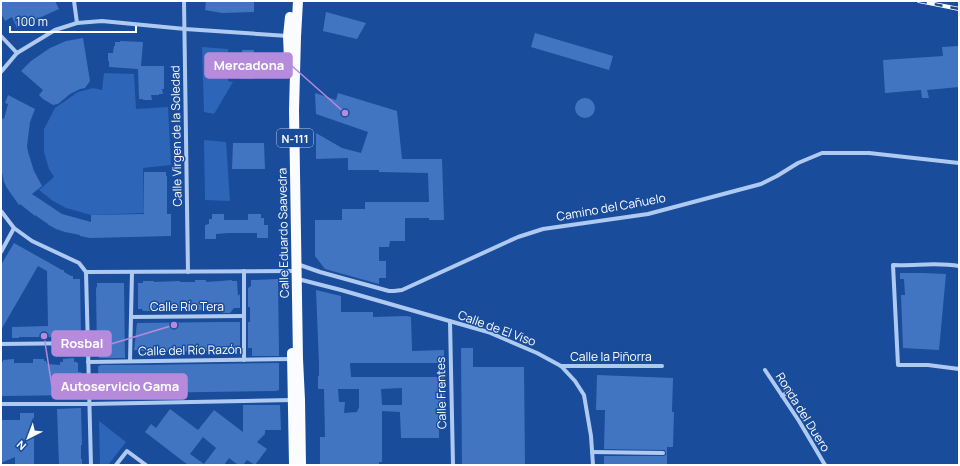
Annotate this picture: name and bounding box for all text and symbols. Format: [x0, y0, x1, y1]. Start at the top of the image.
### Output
scale bar [10, 8, 136, 34]
text: 100 m [16, 13, 48, 30]
callout: Mercadona [205, 53, 292, 78]
text: Mercadona [214, 56, 284, 74]
street label: Calle Virgen de la Soledad [166, 65, 186, 207]
road number: N-111 [277, 129, 313, 147]
street label: Calle Eduardo Saavedra [273, 168, 293, 298]
street label: Camino del Cañuelo [555, 189, 667, 225]
street label: Calle Río Tera [150, 298, 224, 315]
street label: Calle de El Viso [456, 306, 538, 350]
callout: Rosbal [52, 331, 111, 356]
text: Rosbal [61, 334, 103, 352]
street label: Calle del Río Razón [138, 341, 242, 359]
street label: Calle la Piñorra [570, 348, 652, 365]
street label: Calle Frentes [432, 357, 450, 429]
street label: Ronda del Duero [772, 369, 834, 455]
callout: Autoservicio Gama [52, 374, 187, 399]
text: Autoservicio Gama [61, 377, 179, 395]
north arrow [8, 418, 48, 458]
text: N [13, 438, 29, 454]

